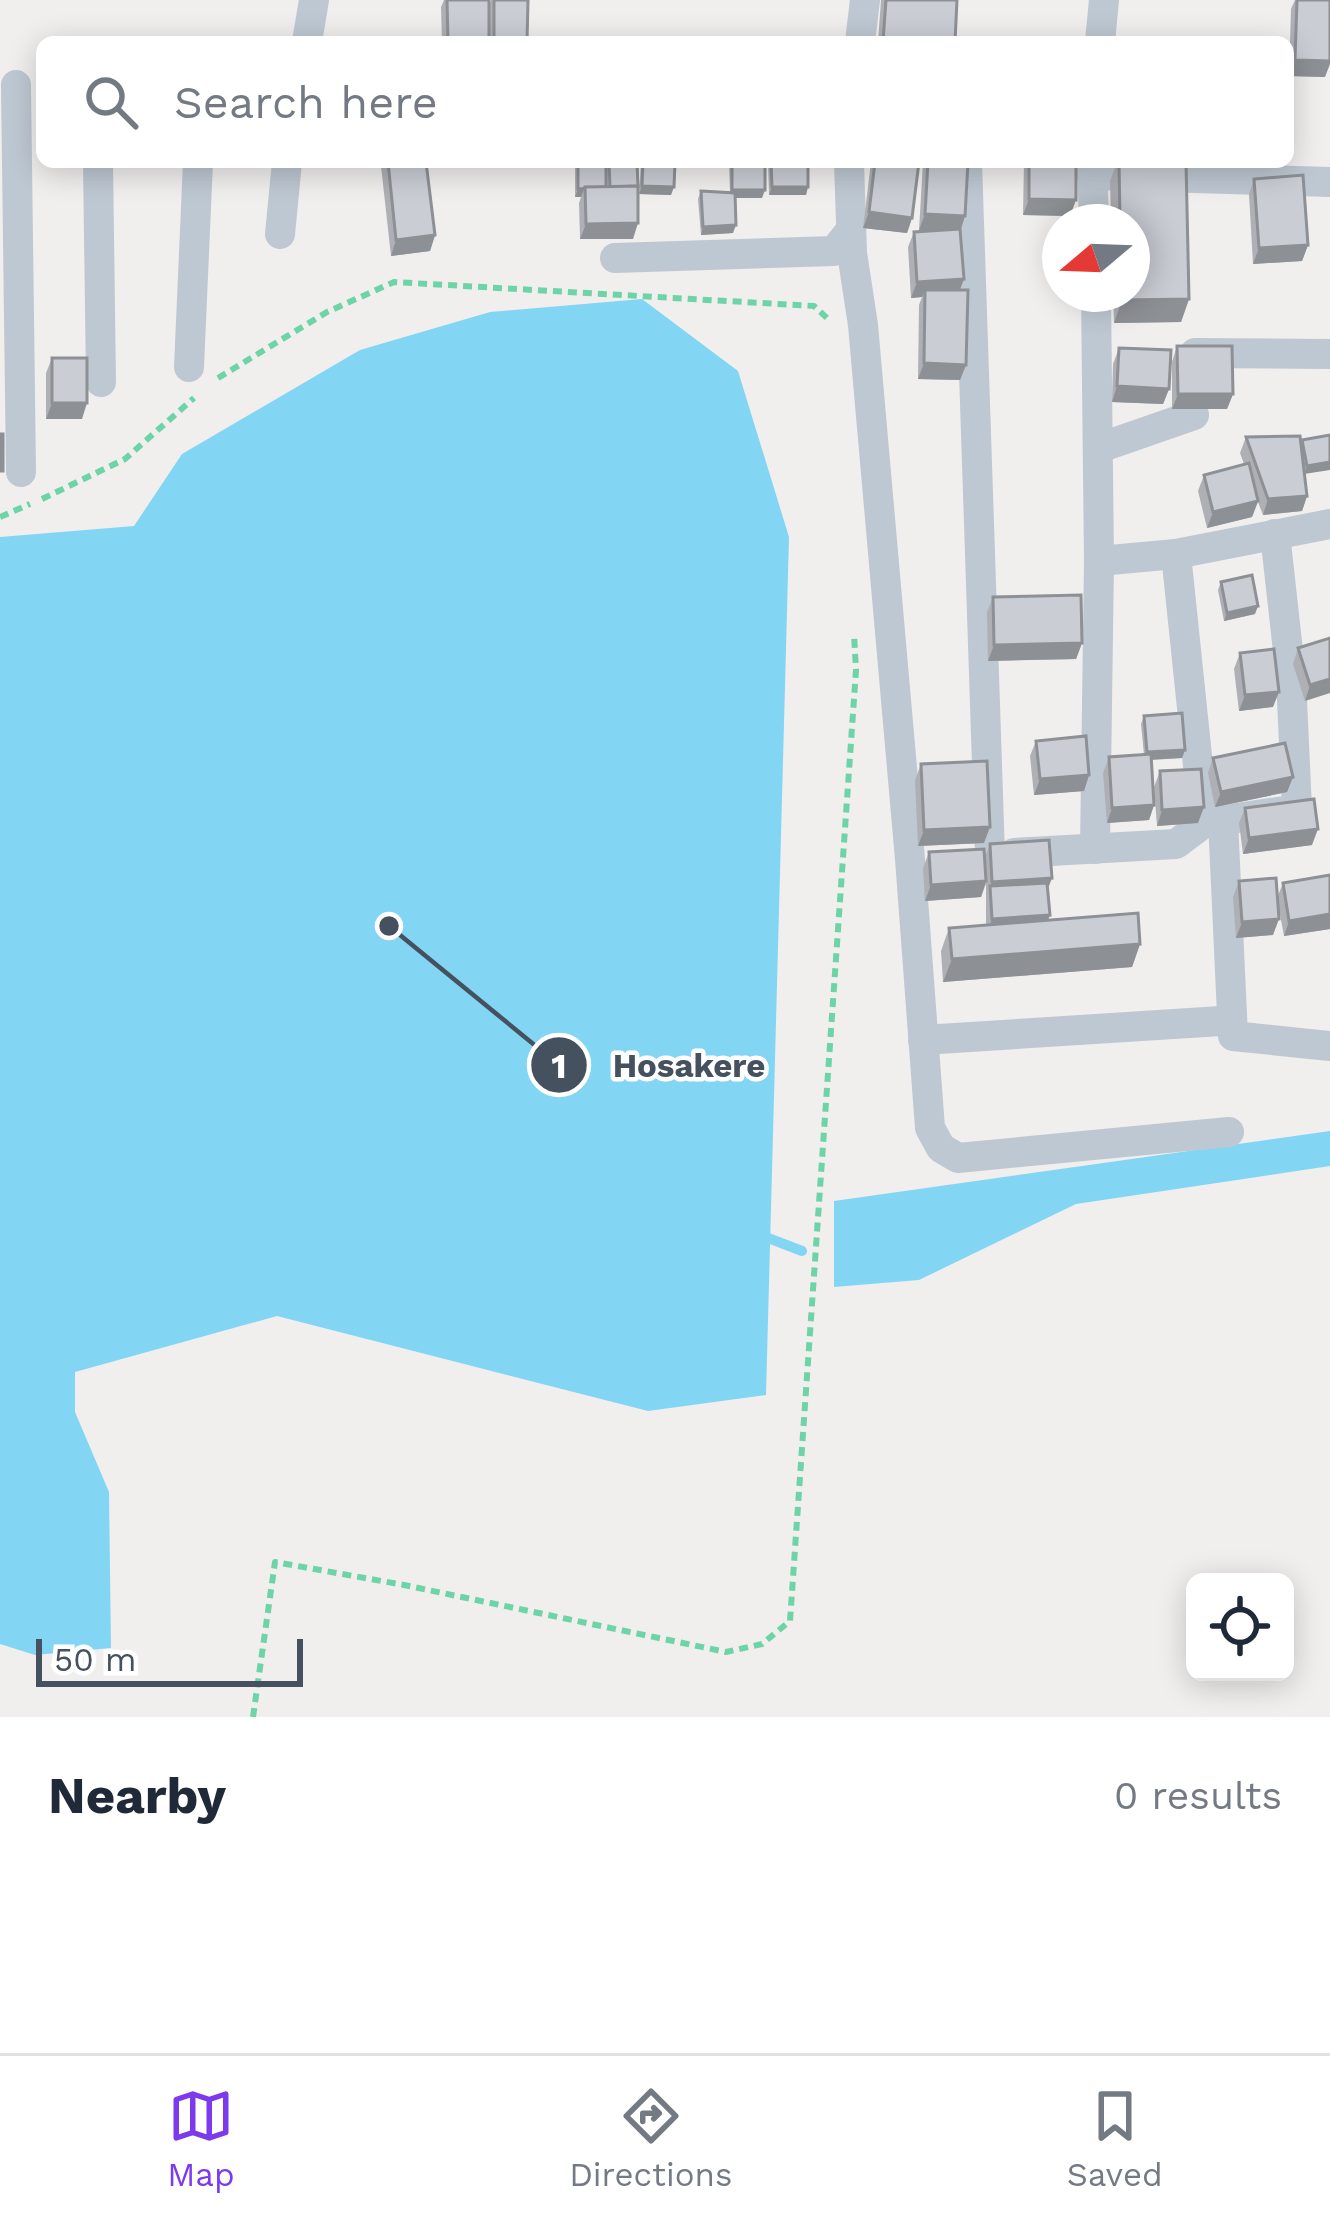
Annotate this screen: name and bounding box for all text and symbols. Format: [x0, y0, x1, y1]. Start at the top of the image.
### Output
search box [36, 36, 1294, 168]
icon: search [78, 69, 144, 135]
text: Search here [174, 76, 438, 129]
north arrow [1042, 204, 1150, 312]
callout: Hosakere [529, 1031, 789, 1100]
text: 1 [551, 1045, 567, 1087]
text: Hosakere [613, 1046, 765, 1085]
map controls [1186, 1573, 1294, 1681]
button: locate [1186, 1573, 1294, 1681]
scale bar [36, 1633, 303, 1686]
text: 50 m [54, 1640, 136, 1679]
text: Nearby [48, 1766, 226, 1825]
text: 0 results [1114, 1773, 1282, 1818]
tab: Map [167, 2083, 235, 2194]
tab: Directions [569, 2083, 732, 2194]
tab: Saved [1067, 2083, 1163, 2194]

